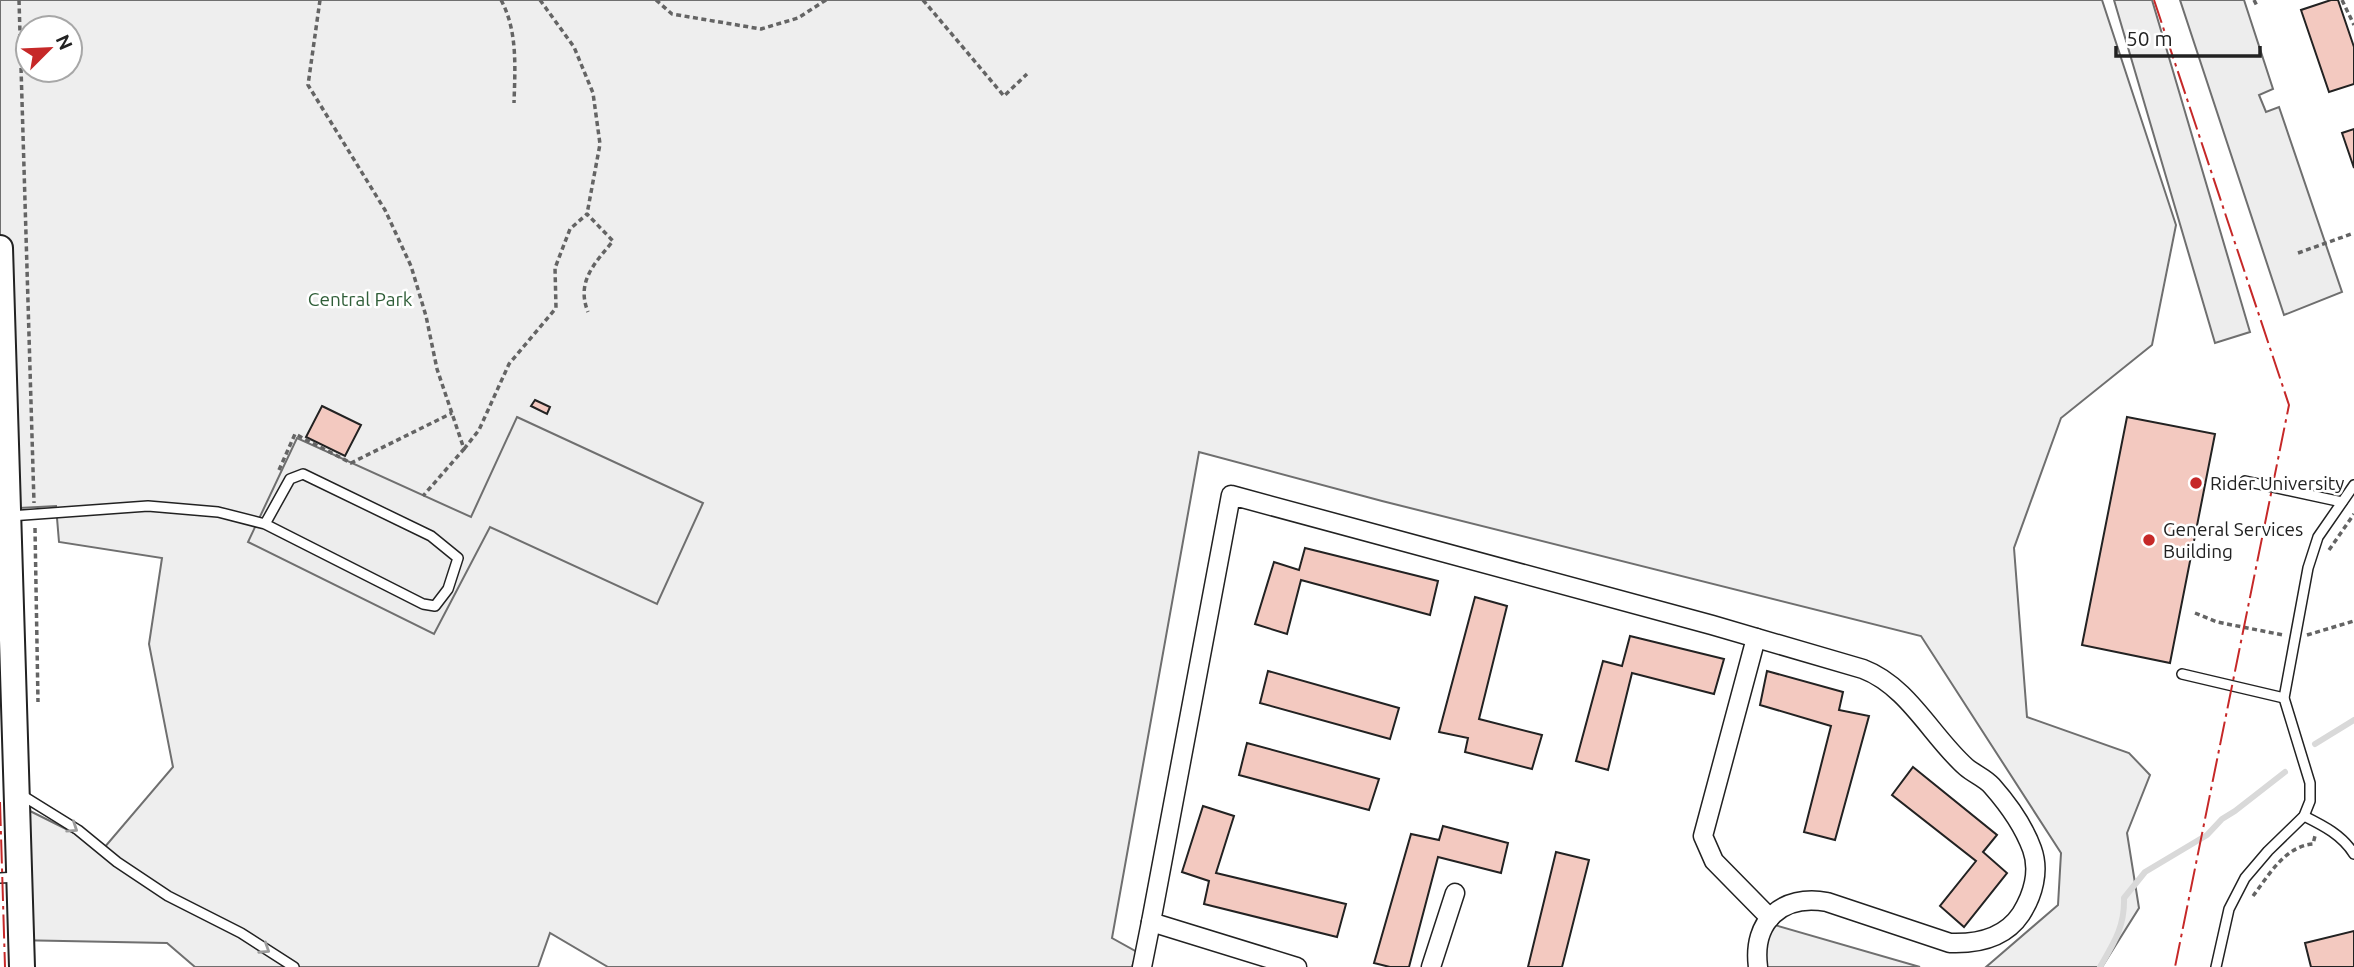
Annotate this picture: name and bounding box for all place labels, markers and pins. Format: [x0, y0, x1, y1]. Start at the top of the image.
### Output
place label: Rider University [2210, 472, 2344, 494]
marker: Rider University [2188, 475, 2204, 491]
place label: General Services Building [2163, 518, 2303, 562]
marker: General Services Building [2141, 532, 2157, 548]

